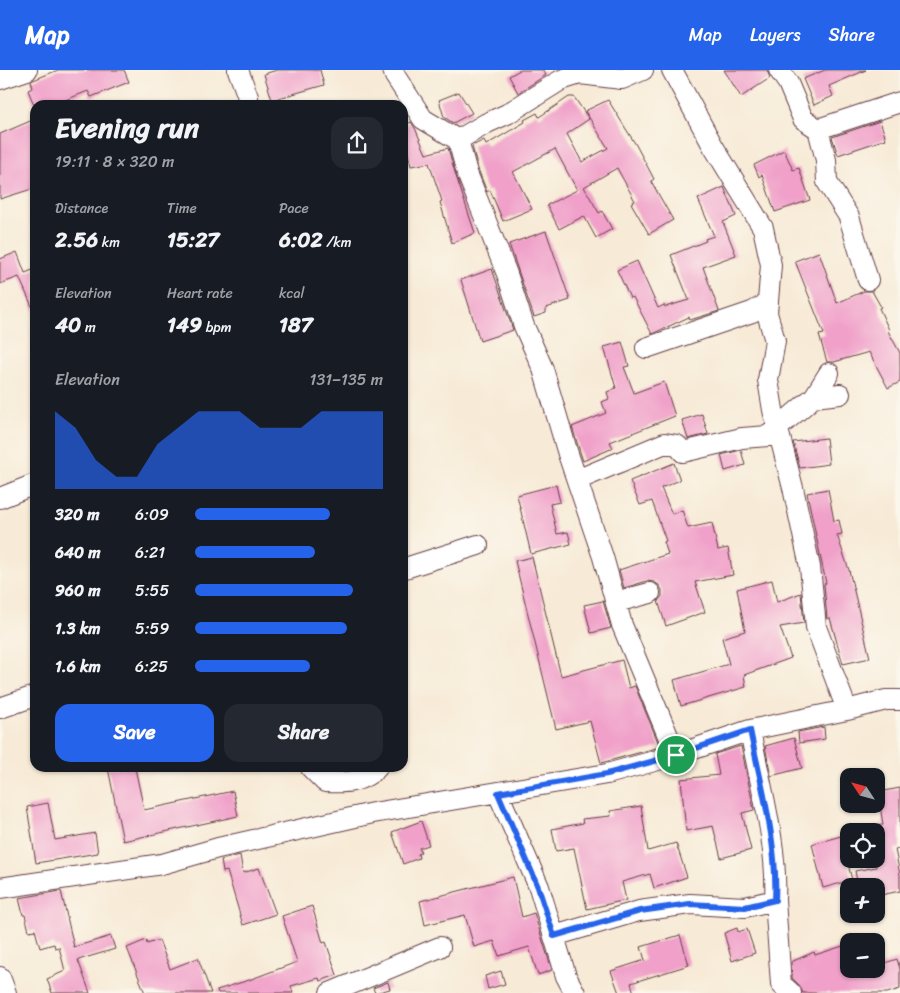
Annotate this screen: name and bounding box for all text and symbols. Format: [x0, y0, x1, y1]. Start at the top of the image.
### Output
text: Map [25, 14, 69, 56]
text: Map [689, 19, 722, 51]
text: Layers [750, 19, 801, 51]
text: Share [829, 19, 875, 51]
text: Evening run [55, 103, 199, 152]
button: share [331, 117, 383, 169]
text: 19:11 · 8 × 320 m [55, 147, 174, 176]
text: Distance [55, 196, 108, 221]
text: Time [167, 196, 197, 221]
text: Pace [279, 196, 309, 221]
text: 2.56 [55, 221, 98, 259]
text: 15:27 [167, 221, 219, 259]
text: 6:02 [279, 221, 323, 259]
text: km [98, 230, 120, 255]
text: /km [323, 230, 351, 255]
text: Elevation [55, 281, 112, 306]
text: Heart rate [167, 281, 233, 306]
text: kcal [279, 281, 304, 306]
text: 40 [55, 306, 81, 344]
text: 149 [167, 306, 202, 344]
text: 187 [279, 306, 313, 344]
text: m [81, 315, 96, 340]
text: bpm [202, 315, 232, 340]
text: Elevation [55, 365, 120, 394]
text: 131–135 m [310, 365, 383, 394]
text: 320 m [55, 500, 100, 529]
text: 6:09 [135, 500, 169, 529]
text: 640 m [55, 538, 101, 567]
text: 6:21 [135, 538, 165, 567]
text: 960 m [55, 576, 100, 605]
text: 5:55 [135, 576, 169, 605]
text: 1.3 km [55, 614, 100, 643]
text: 5:59 [135, 614, 169, 643]
text: 1.6 km [55, 652, 101, 681]
text: 6:25 [135, 652, 168, 681]
button: Save [55, 704, 214, 762]
button: Share [224, 704, 383, 762]
pin [655, 734, 697, 776]
icon: arrive [662, 741, 690, 769]
north arrow [840, 768, 885, 812]
map controls [840, 768, 885, 978]
button: locate [840, 823, 885, 868]
button: + [840, 878, 885, 923]
button: − [840, 933, 885, 978]

